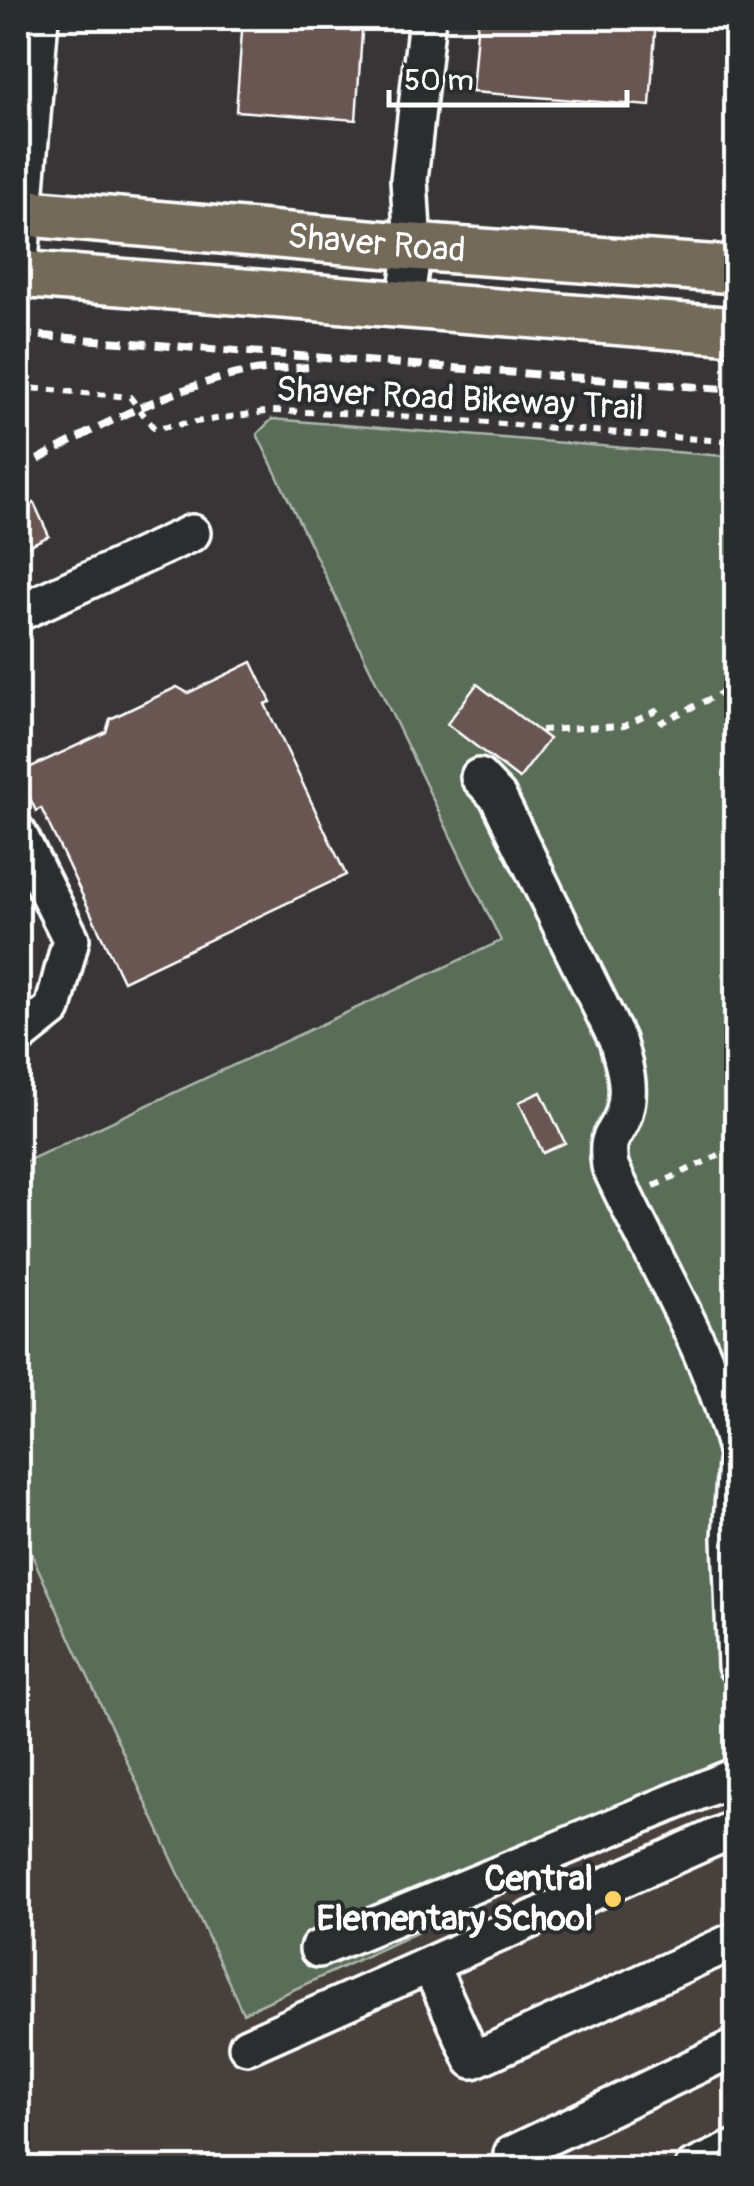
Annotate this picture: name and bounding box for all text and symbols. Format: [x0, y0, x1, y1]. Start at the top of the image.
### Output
scale bar [389, 45, 626, 107]
text: 50 m [404, 62, 474, 99]
street label: Shaver Road [286, 214, 467, 273]
street label: Shaver Road Bikeway Trail [275, 367, 645, 431]
place label: Central Elementary School [317, 1857, 593, 1941]
marker: Central Elementary School [602, 1888, 624, 1910]

